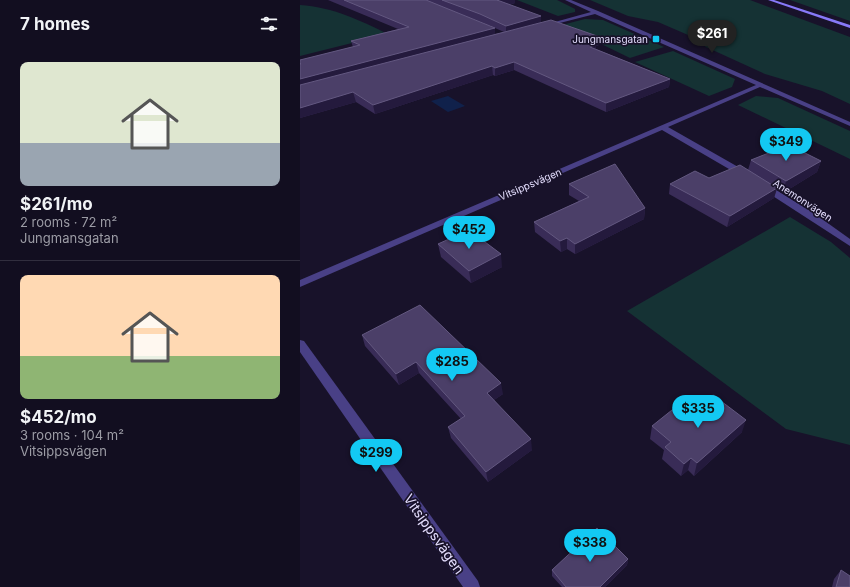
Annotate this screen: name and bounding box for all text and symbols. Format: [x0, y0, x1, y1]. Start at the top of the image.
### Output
icon: filters [258, 13, 280, 35]
text: 7 homes [20, 14, 90, 34]
pin: $261 [688, 20, 736, 54]
text: $261 [697, 25, 727, 41]
place label: Jungmansgatan [572, 33, 648, 45]
marker: Jungmansgatan [651, 34, 661, 44]
icon: home [114, 88, 186, 160]
pin: $349 [762, 128, 810, 162]
text: $349 [769, 133, 803, 149]
street label: Vitsippsvägen [497, 165, 563, 203]
street label: Anemonvägen [771, 176, 835, 224]
text: $261/mo [20, 194, 93, 214]
text: 2 rooms · 72 m² [20, 214, 117, 230]
pin: $452 [445, 216, 493, 250]
text: $452 [452, 221, 486, 237]
text: Jungmansgatan [20, 230, 119, 246]
icon: home [114, 301, 186, 373]
pin: $285 [428, 348, 476, 382]
text: $285 [435, 353, 469, 369]
pin: $335 [674, 395, 722, 429]
text: $335 [681, 400, 715, 416]
text: $452/mo [20, 407, 97, 427]
text: 3 rooms · 104 m² [20, 427, 124, 443]
pin: $299 [352, 439, 400, 473]
text: Vitsippsvägen [20, 443, 107, 459]
text: $299 [359, 444, 393, 460]
street label: Vitsippsvägen [401, 491, 468, 577]
pin: $338 [566, 529, 614, 563]
text: $338 [573, 534, 607, 550]

